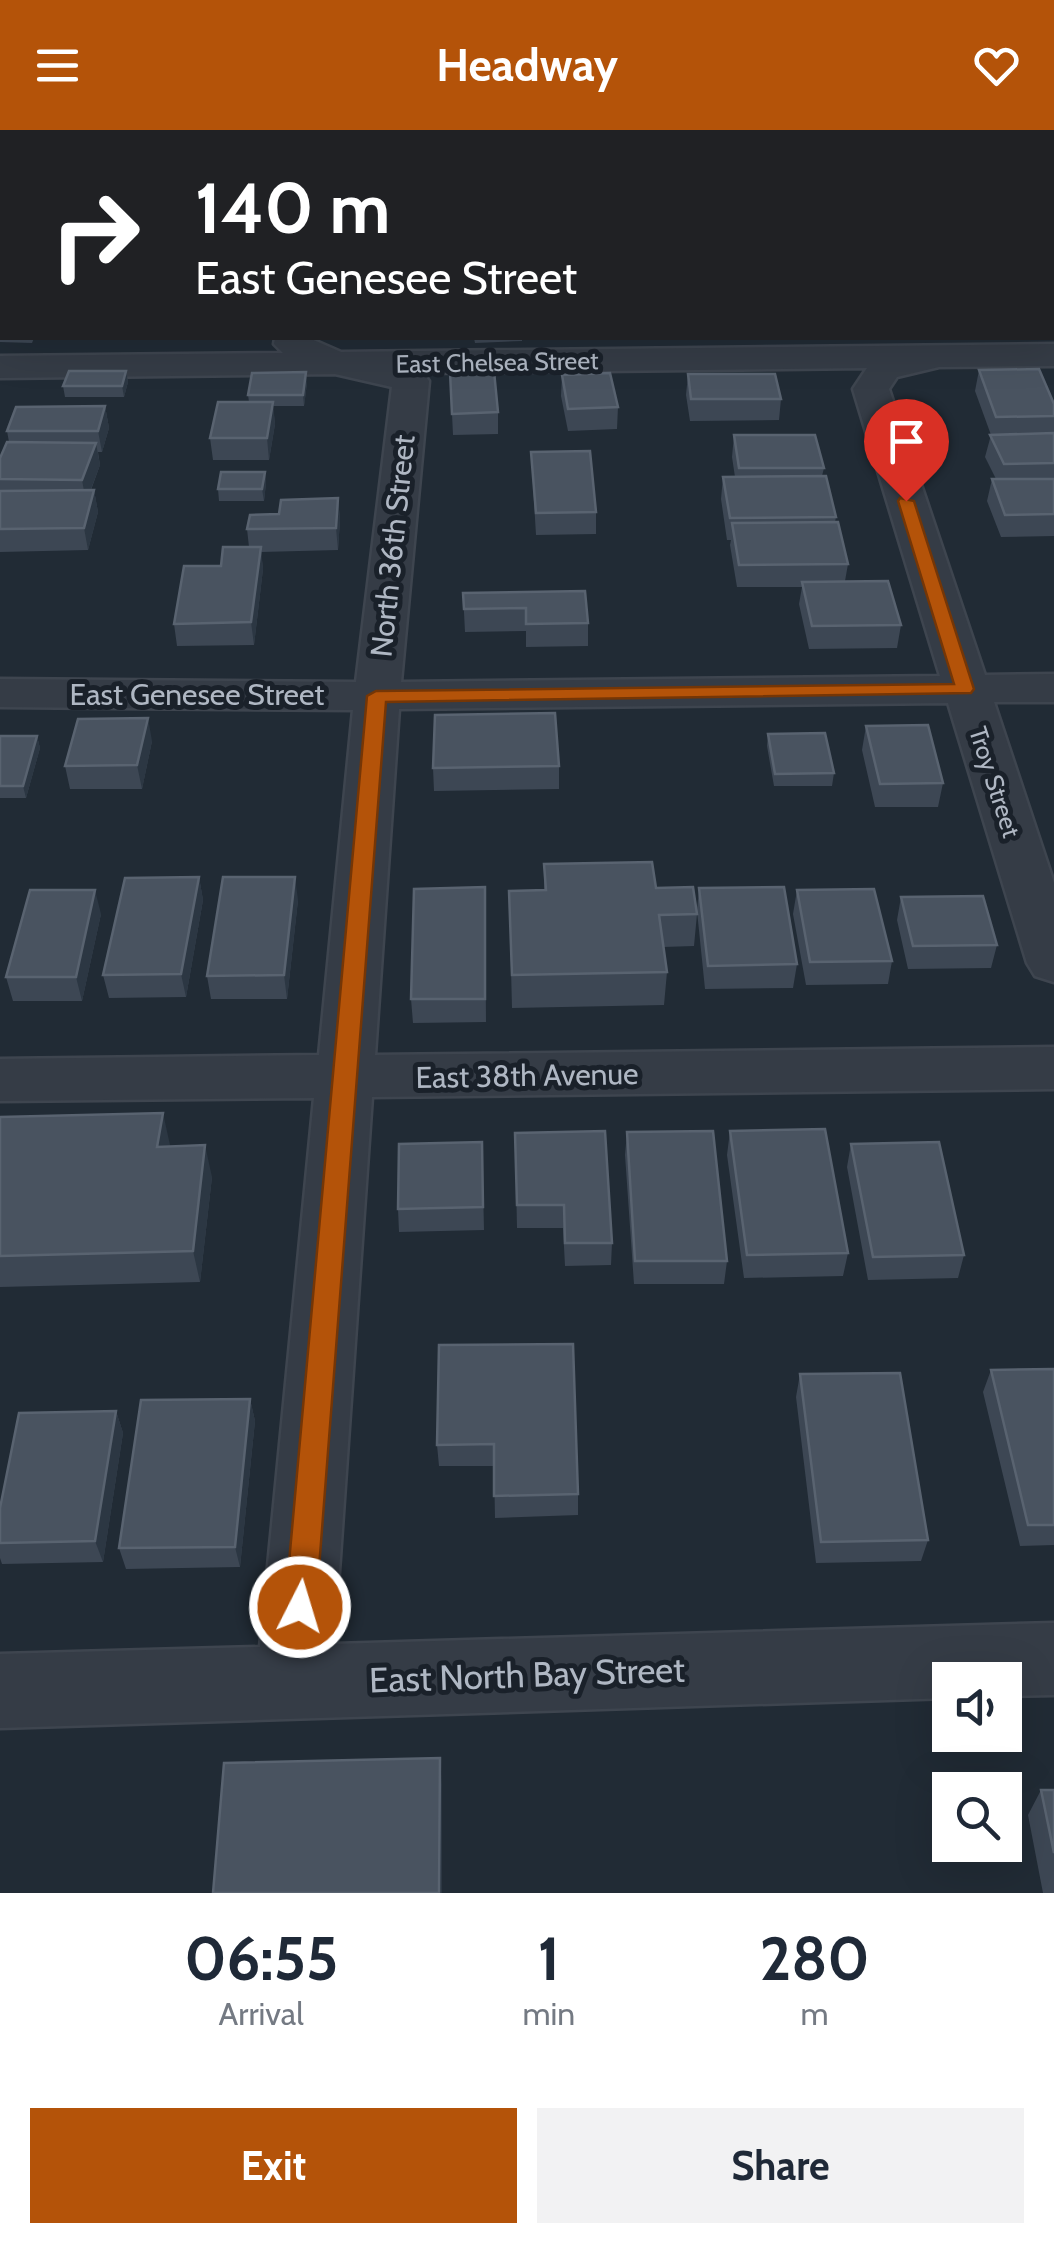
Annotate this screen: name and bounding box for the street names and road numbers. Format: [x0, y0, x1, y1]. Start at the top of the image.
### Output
street label: East Chelsea Street [395, 345, 599, 379]
street label: North 36th Street [362, 433, 423, 659]
street label: East Genesee Street [70, 676, 324, 713]
street label: Troy Street [963, 723, 1027, 842]
street label: East 38th Avenue [415, 1055, 639, 1096]
street label: East North Bay Street [368, 1647, 686, 1702]

